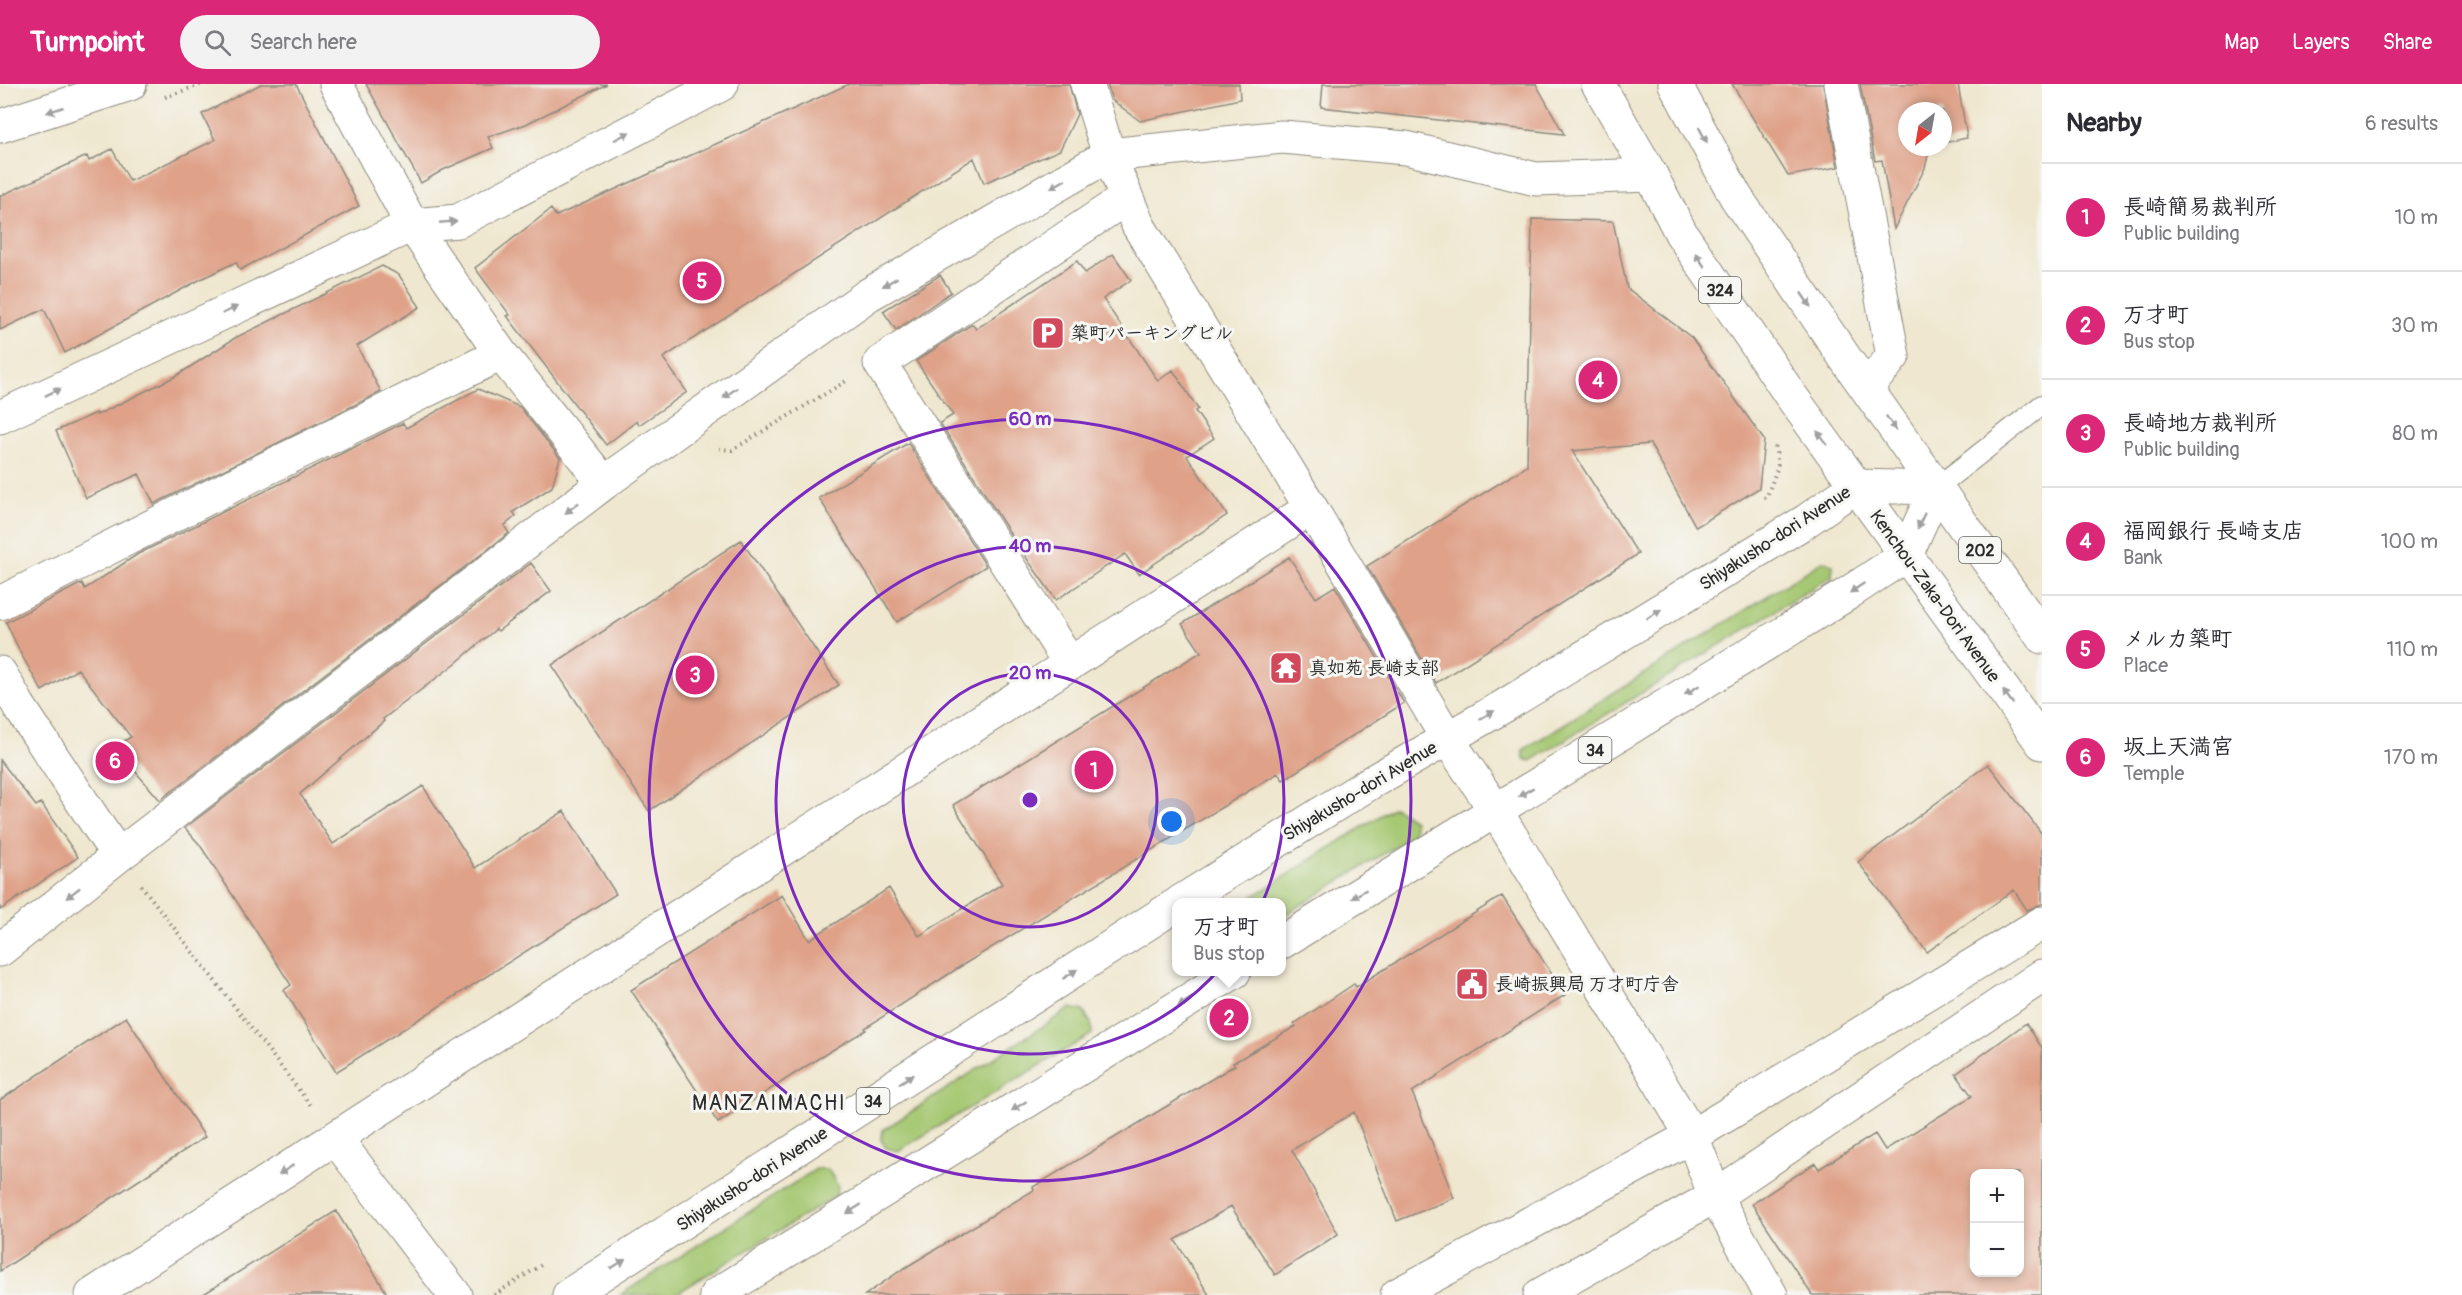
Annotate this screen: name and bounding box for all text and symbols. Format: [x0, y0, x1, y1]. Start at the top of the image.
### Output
search box [180, 15, 600, 69]
text: Turnpoint [30, 25, 144, 60]
icon: search [201, 26, 234, 59]
text: Search here [249, 28, 357, 56]
text: Map [2224, 29, 2259, 56]
text: Layers [2292, 29, 2350, 56]
text: Share [2383, 29, 2432, 56]
north arrow [1898, 102, 1952, 156]
one-way arrow [46, 105, 64, 115]
text: Nearby [2066, 107, 2142, 139]
text: 6 results [2365, 111, 2438, 136]
one-way arrow [1698, 127, 1708, 144]
one-way arrow [614, 131, 631, 141]
one-way arrow [1049, 179, 1066, 189]
text: 長崎簡易裁判所 [2123, 193, 2277, 221]
text: 1 [2082, 205, 2089, 230]
text: 10 m [2394, 205, 2438, 230]
one-way arrow [438, 217, 457, 227]
text: Public building [2123, 221, 2239, 246]
one-way arrow [1694, 253, 1706, 269]
pin: 5 [682, 258, 722, 304]
one-way arrow [881, 277, 898, 287]
road number: 324 [1699, 277, 1741, 303]
one-way arrow [1801, 292, 1812, 309]
text: 万才町 [2123, 301, 2189, 329]
one-way arrow [221, 305, 239, 315]
text: 2 [2080, 313, 2091, 338]
text: 30 m [2391, 313, 2438, 338]
parking icon: 築町パーキングビル [1030, 315, 1066, 351]
place label: 築町パーキングビル [1071, 322, 1233, 345]
text: Bus stop [2123, 329, 2195, 354]
pin: 4 [1578, 358, 1618, 402]
one-way arrow [44, 387, 62, 397]
one-way arrow [722, 387, 738, 399]
text: 60 m [1009, 408, 1051, 431]
text: 長崎地方裁判所 [2123, 409, 2277, 437]
one-way arrow [1885, 414, 1897, 430]
text: 3 [2080, 421, 2091, 446]
text: 80 m [2392, 421, 2438, 446]
one-way arrow [1816, 431, 1828, 447]
text: Public building [2123, 437, 2239, 462]
street label: Shiyakusho-dori Avenue [1695, 481, 1855, 596]
one-way arrow [564, 501, 579, 513]
street label: Kenchou-Zaka-Dori Avenue [1864, 506, 2005, 687]
one-way arrow [1916, 513, 1926, 531]
text: 福岡銀行 長崎支店 [2123, 517, 2304, 545]
text: 4 [2080, 529, 2091, 554]
text: 100 m [2381, 529, 2438, 554]
text: 40 m [1009, 535, 1051, 558]
road number: 202 [1959, 537, 2001, 563]
text: Bank [2123, 545, 2163, 570]
one-way arrow [1850, 582, 1866, 594]
one-way arrow [1646, 609, 1662, 620]
text: メルカ築町 [2123, 625, 2233, 653]
text: 5 [2080, 637, 2091, 662]
text: 110 m [2387, 637, 2438, 662]
temple icon: 真如苑 長崎支部 [1268, 650, 1304, 686]
pin: 3 [676, 652, 714, 698]
text: Place [2123, 653, 2168, 678]
place label: 真如苑 長崎支部 [1309, 657, 1439, 680]
text: 20 m [1009, 662, 1051, 685]
one-way arrow [1684, 685, 1700, 696]
one-way arrow [2002, 689, 2014, 704]
one-way arrow [1479, 710, 1495, 721]
text: 坂上天満宮 [2123, 733, 2233, 761]
street label: Shiyakusho-dori Avenue [1279, 736, 1442, 847]
road number: 34 [1578, 737, 1612, 763]
pin: 6 [96, 738, 134, 784]
text: 6 [2080, 745, 2091, 770]
text: 170 m [2384, 745, 2438, 770]
pin: 1 [1074, 748, 1114, 792]
text: Temple [2123, 761, 2184, 786]
one-way arrow [1518, 787, 1534, 798]
centre of rings [1020, 790, 1040, 810]
your location [1157, 807, 1186, 836]
one-way arrow [65, 886, 80, 898]
one-way arrow [1351, 888, 1367, 899]
popup [1172, 898, 1286, 976]
text: 万才町 [1193, 913, 1259, 941]
text: Bus stop [1193, 941, 1265, 966]
public building icon: 長崎振興局 万才町庁舎 [1454, 966, 1490, 1002]
one-way arrow [1062, 968, 1078, 979]
place label: 長崎振興局 万才町庁舎 [1495, 973, 1679, 996]
pin: 2 [1210, 996, 1248, 1040]
one-way arrow [1177, 997, 1193, 1008]
one-way arrow [898, 1074, 914, 1085]
road number: 34 [856, 1088, 890, 1114]
district label: MANZAIMACHI [692, 1090, 846, 1117]
one-way arrow [1011, 1100, 1027, 1111]
street label: Shiyakusho-dori Avenue [672, 1122, 832, 1237]
one-way arrow [278, 1165, 295, 1176]
map controls [1970, 1169, 2024, 1277]
button: + [1970, 1169, 2024, 1223]
one-way arrow [846, 1203, 862, 1214]
button: − [1970, 1223, 2024, 1277]
one-way arrow [610, 1258, 626, 1270]

